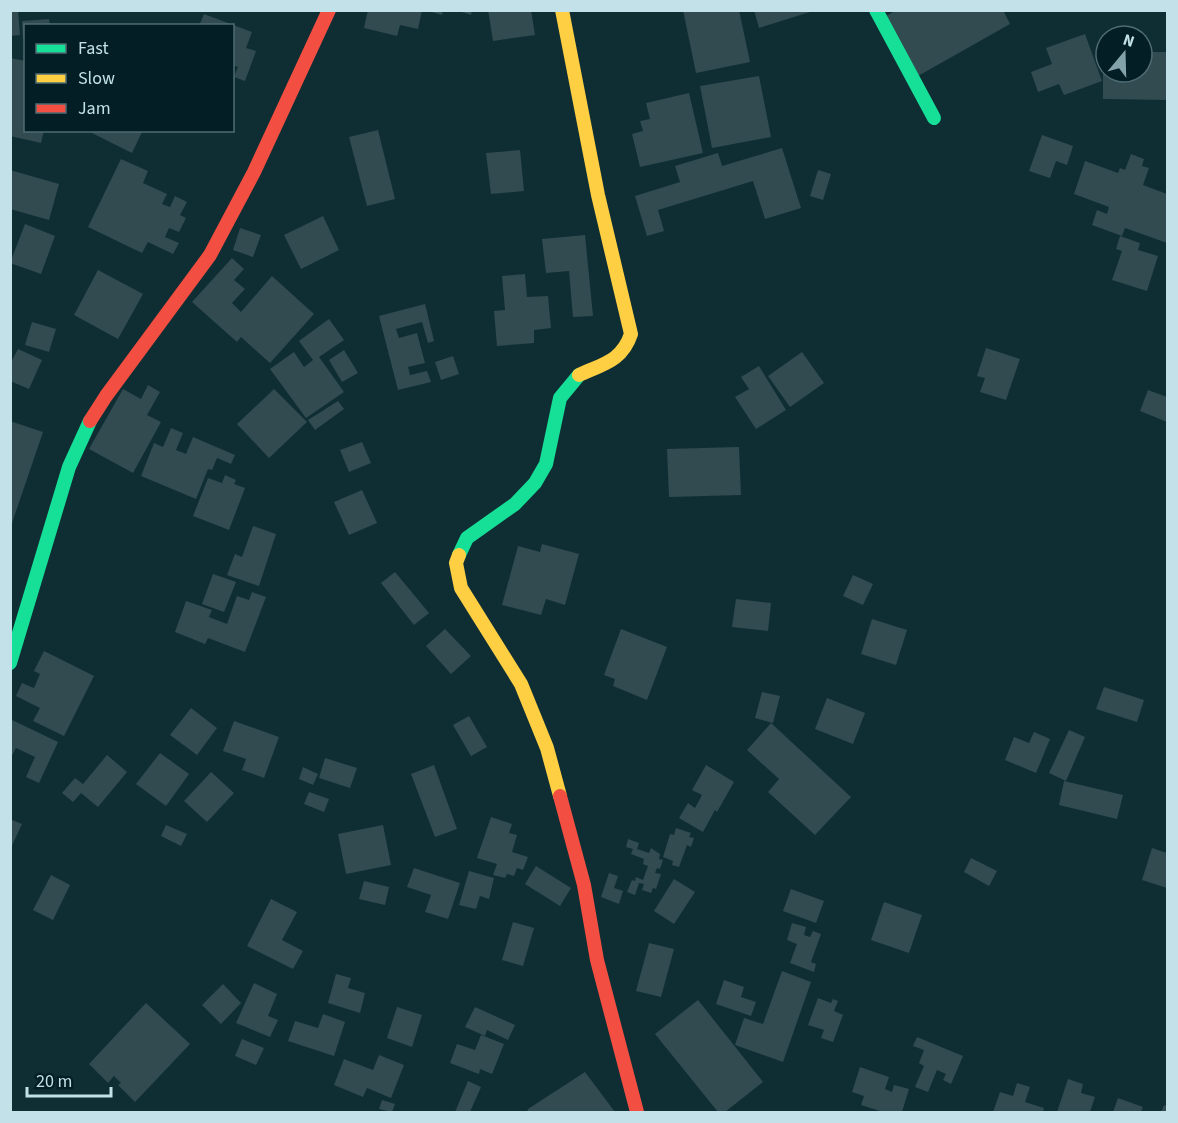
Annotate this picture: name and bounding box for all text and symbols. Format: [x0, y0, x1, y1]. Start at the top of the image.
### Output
legend [24, 24, 234, 132]
north arrow [1094, 24, 1154, 84]
text: N [1120, 29, 1137, 53]
text: Fast [78, 36, 109, 61]
text: Slow [78, 66, 115, 91]
text: Jam [78, 96, 111, 121]
scale bar [27, 1060, 111, 1098]
text: 20 m [36, 1069, 72, 1094]

